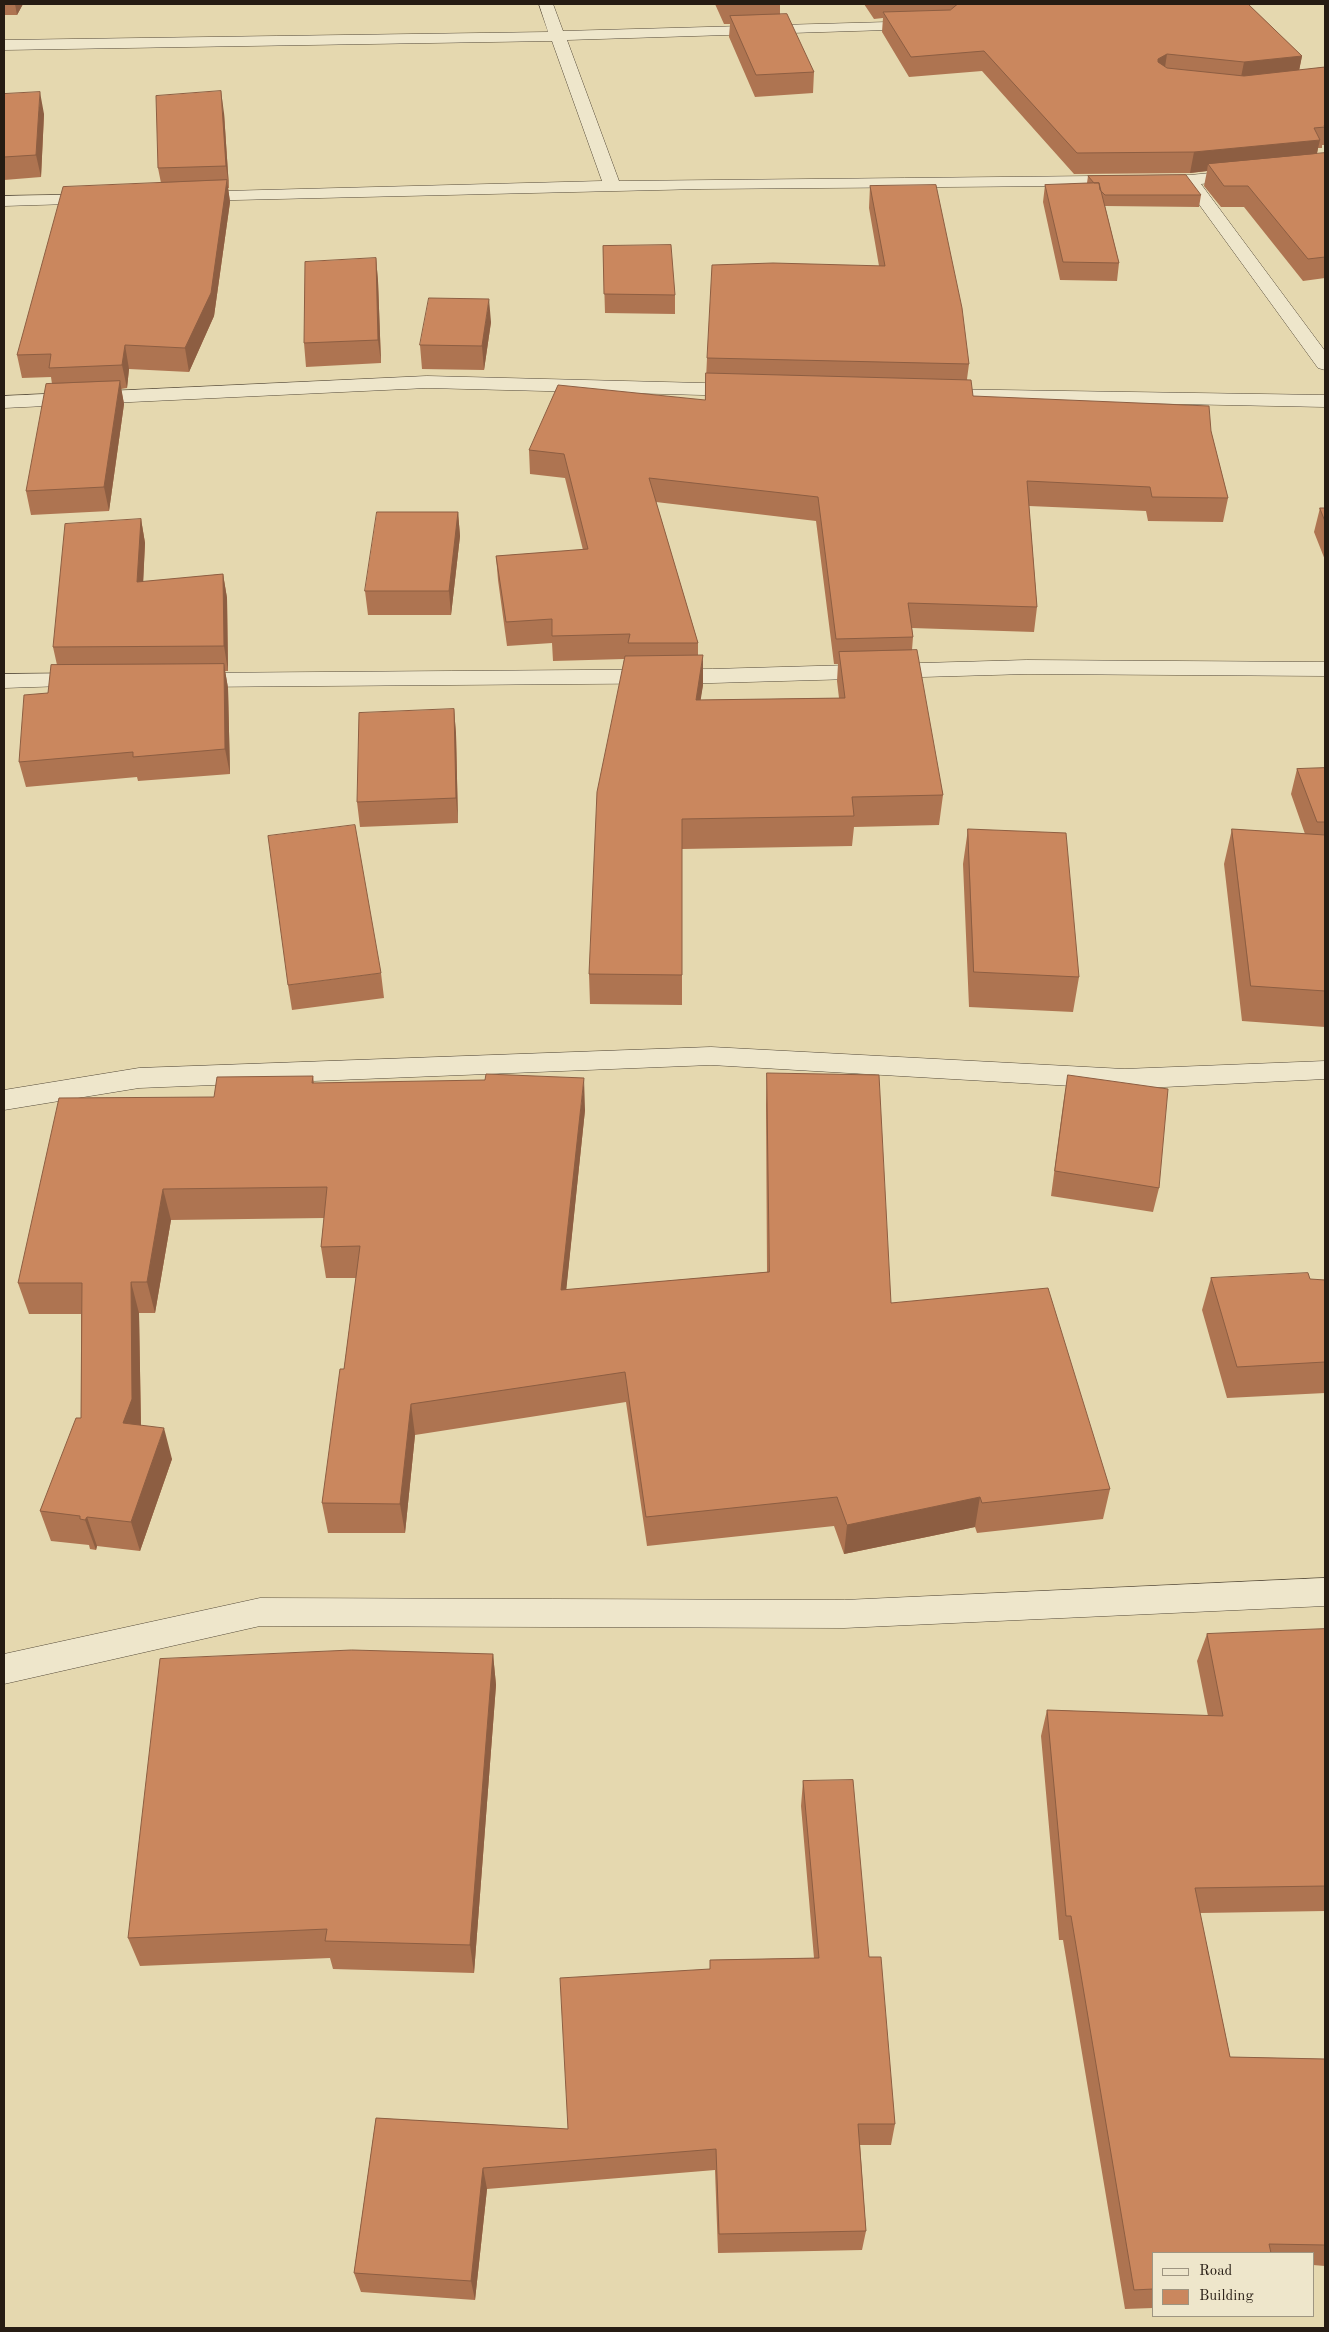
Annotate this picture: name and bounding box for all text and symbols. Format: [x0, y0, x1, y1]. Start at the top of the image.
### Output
legend [1152, 2252, 1314, 2317]
text: Road [1199, 2264, 1232, 2279]
text: Building [1199, 2289, 1254, 2304]

